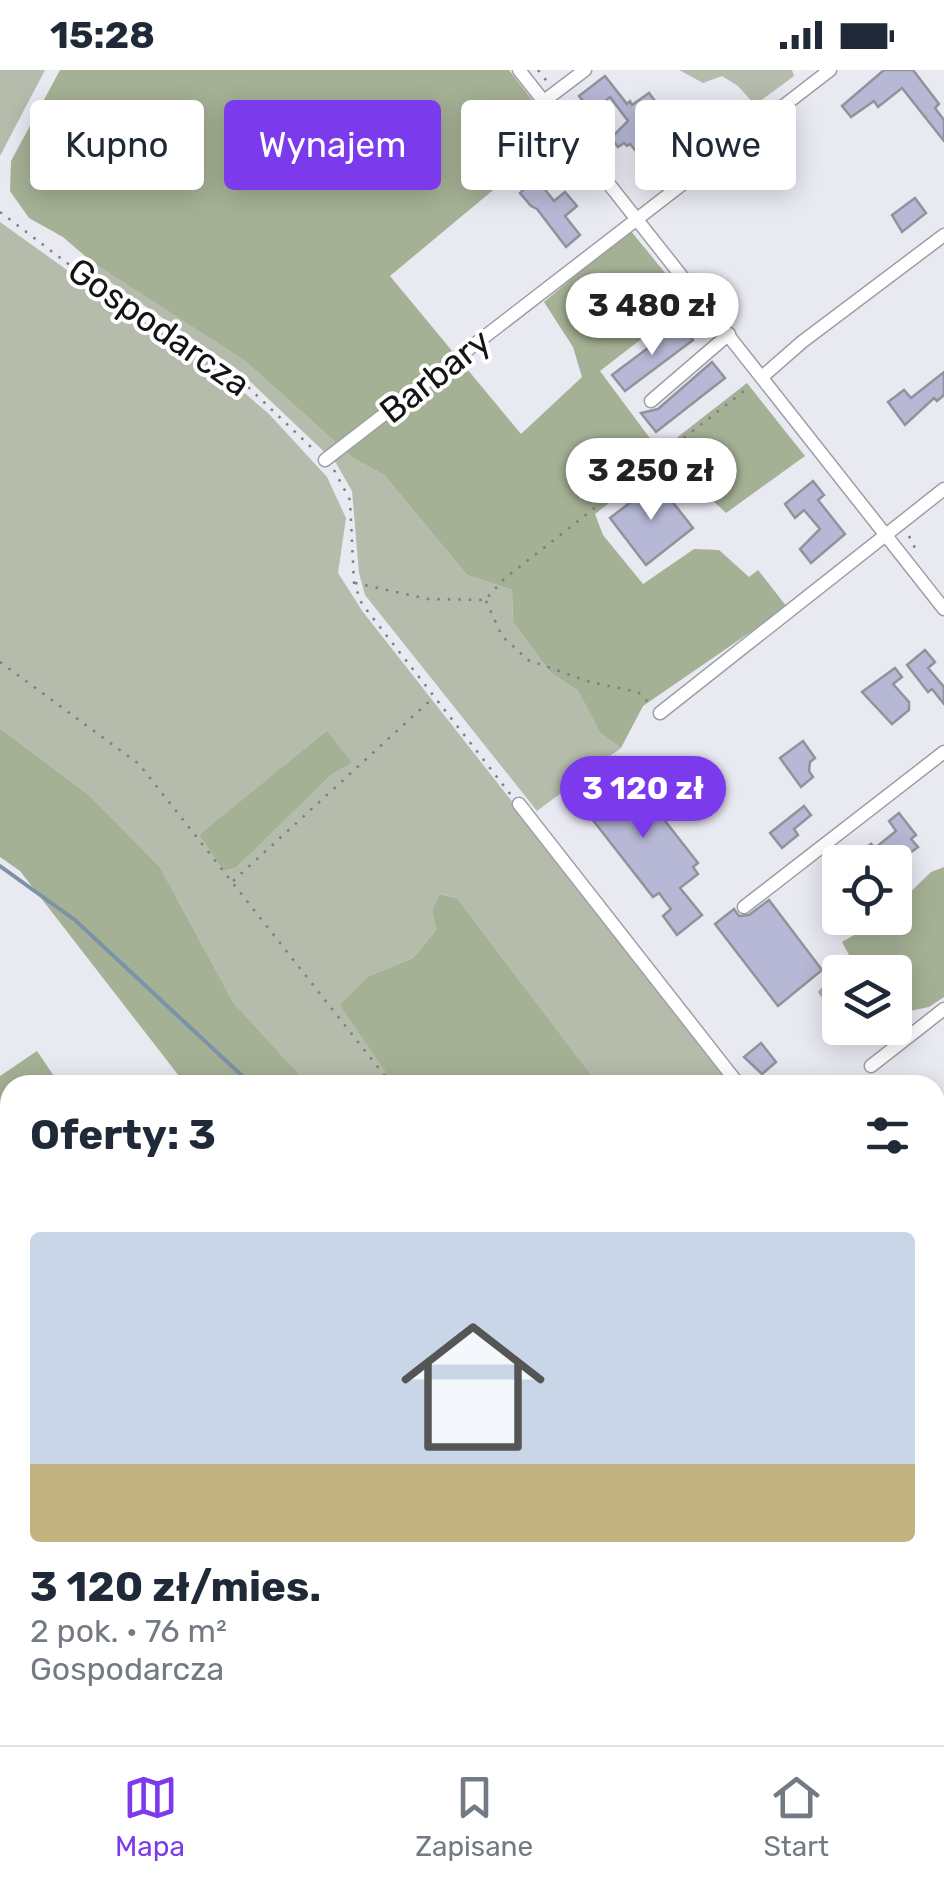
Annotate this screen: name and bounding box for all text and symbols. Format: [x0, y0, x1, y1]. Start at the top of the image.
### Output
text: 15:28 [50, 12, 155, 58]
chip: Kupno [30, 100, 204, 190]
chip: Wynajem [224, 100, 441, 190]
chip: Filtry [461, 100, 615, 190]
chip: Nowe [635, 100, 796, 190]
street label: Gospodarcza [60, 249, 258, 405]
pin: 3 480 zł [549, 273, 755, 358]
text: 3 480 zł [588, 286, 716, 324]
street label: Barbary [371, 320, 499, 432]
pin: 3 250 zł [548, 438, 754, 523]
text: 3 250 zł [588, 451, 714, 489]
pin: 3 120 zł [540, 756, 746, 841]
text: 3 120 zł [582, 769, 704, 807]
map controls [822, 845, 912, 1045]
button: locate [822, 845, 912, 935]
button: layers [822, 955, 912, 1045]
icon: filters [860, 1108, 915, 1163]
text: Oferty: 3 [30, 1110, 216, 1160]
icon: home [383, 1297, 563, 1477]
text: 3 120 zł/mies. [30, 1562, 321, 1612]
text: 2 pok. · 76 m² [30, 1612, 227, 1650]
text: Gospodarcza [30, 1650, 224, 1688]
tab: Mapa [115, 1770, 185, 1863]
tab: Zapisane [415, 1770, 533, 1863]
tab: Start [763, 1770, 829, 1863]

